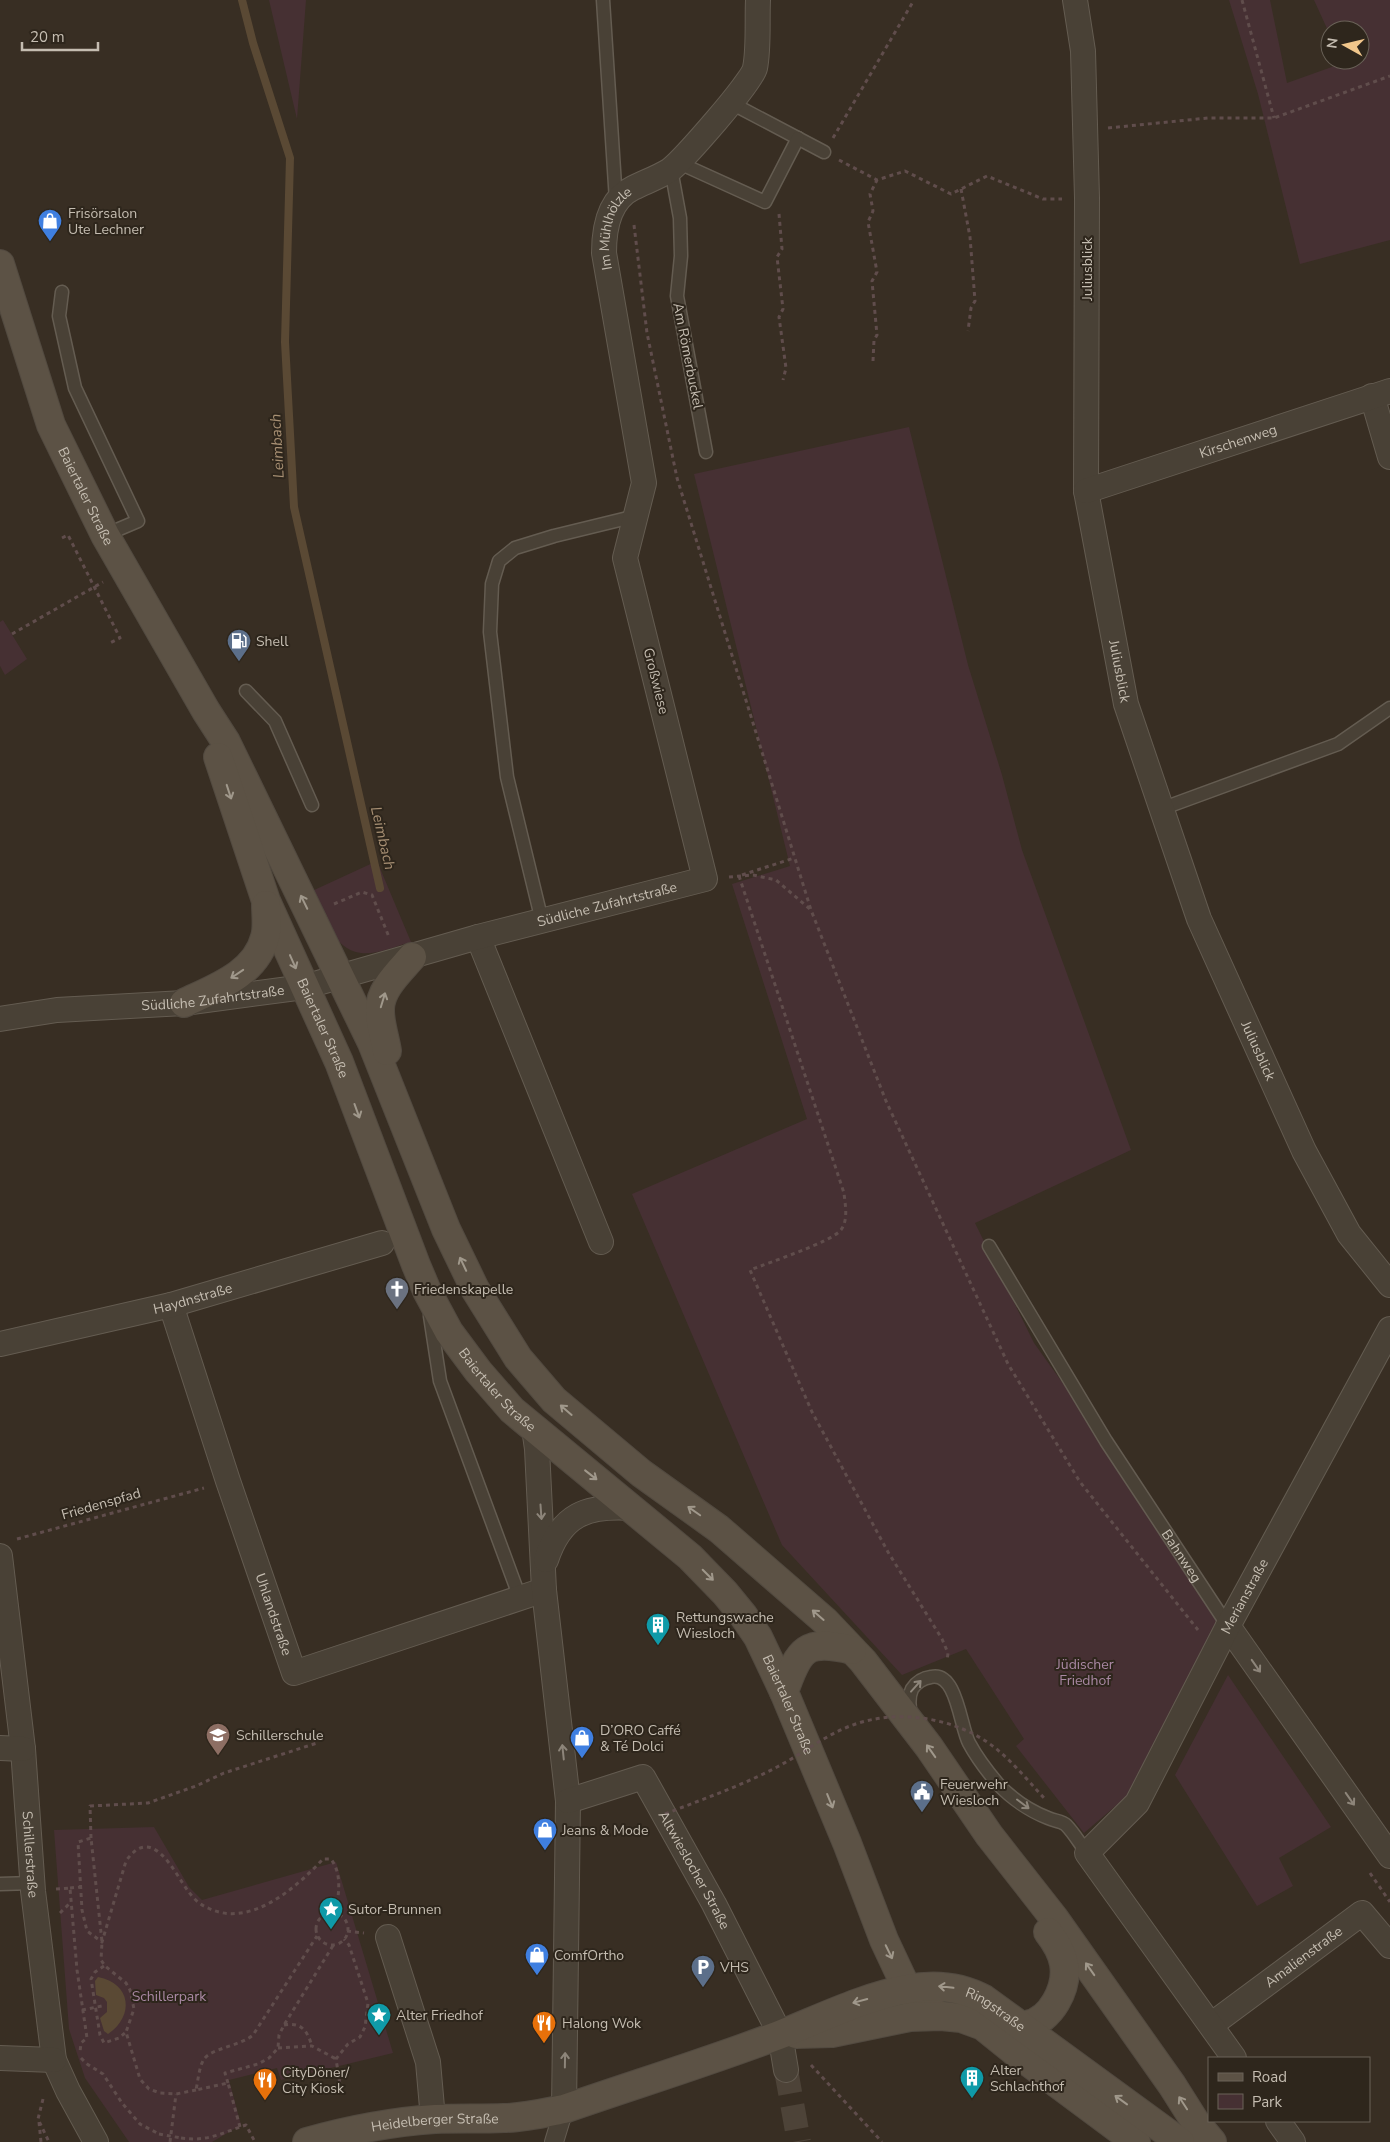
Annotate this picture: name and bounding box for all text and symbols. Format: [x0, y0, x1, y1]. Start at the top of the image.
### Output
scale bar [22, 20, 99, 52]
north arrow [1320, 20, 1370, 70]
text: 20 m [30, 27, 65, 47]
text: N [1322, 37, 1343, 50]
street label: Im Mühlhölzle [594, 182, 635, 272]
place label: Frisörsalon Ute Lechner [68, 204, 144, 239]
shop icon: Frisörsalon Ute Lechner [37, 208, 63, 242]
street label: Juliusblick [1078, 236, 1097, 302]
street label: Am Römerbuckel [668, 301, 708, 412]
water label: Leimbach [265, 413, 289, 479]
street label: Kirschenweg [1197, 419, 1279, 463]
street label: Baiertaler Straße [54, 444, 118, 549]
fuel station icon: Shell [226, 628, 252, 662]
place label: Shell [256, 632, 289, 651]
street label: Juliusblick [1104, 637, 1135, 705]
street label: Großwiese [639, 646, 673, 716]
one-way arrow [225, 783, 235, 799]
water label: Leimbach [366, 804, 400, 872]
street label: Südliche Zufahrtstraße [535, 877, 679, 931]
one-way arrow [299, 895, 308, 910]
one-way arrow [289, 954, 298, 969]
one-way arrow [231, 969, 245, 979]
street label: Baiertaler Straße [293, 975, 354, 1080]
street label: Südliche Zufahrtstraße [141, 980, 285, 1015]
one-way arrow [378, 992, 388, 1008]
street label: Juliusblick [1236, 1017, 1281, 1084]
one-way arrow [353, 1103, 362, 1118]
one-way arrow [458, 1257, 467, 1272]
church icon: Friedenskapelle [384, 1276, 410, 1310]
street label: Haydnstraße [151, 1278, 234, 1318]
place label: Friedenskapelle [414, 1280, 513, 1299]
street label: Baiertaler Straße [454, 1344, 540, 1436]
one-way arrow [560, 1405, 573, 1416]
one-way arrow [584, 1470, 597, 1481]
street label: Friedenspfad [59, 1484, 143, 1524]
one-way arrow [536, 1504, 545, 1520]
one-way arrow [687, 1506, 701, 1516]
street label: Bahnweg [1157, 1526, 1206, 1586]
street label: Merianstraße [1216, 1555, 1273, 1637]
one-way arrow [702, 1569, 714, 1581]
street label: Uhlandstraße [251, 1571, 297, 1658]
place label: Rettungswache Wiesloch [676, 1608, 774, 1643]
one-way arrow [812, 1610, 825, 1621]
building icon: Rettungswache Wiesloch [645, 1612, 671, 1646]
street label: Baiertaler Straße [758, 1651, 819, 1757]
park label: Jüdischer Friedhof [1055, 1655, 1114, 1690]
one-way arrow [1251, 1659, 1261, 1673]
one-way arrow [911, 1680, 922, 1693]
place label: D’ORO Caffé & Té Dolci [600, 1721, 681, 1756]
school or university icon: Schillerschule [205, 1722, 231, 1756]
shop icon: D’ORO Caffé & Té Dolci [569, 1725, 595, 1759]
place label: Schillerschule [236, 1726, 323, 1745]
one-way arrow [926, 1744, 936, 1758]
one-way arrow [558, 1745, 568, 1761]
place label: Feuerwehr Wiesloch [940, 1775, 1008, 1810]
public building icon: Feuerwehr Wiesloch [909, 1779, 935, 1813]
one-way arrow [1345, 1792, 1355, 1806]
one-way arrow [825, 1793, 835, 1808]
one-way arrow [1016, 1798, 1029, 1809]
street label: Altwieslocher Straße [654, 1807, 735, 1933]
street label: Schillerstraße [18, 1810, 43, 1899]
shop icon: Jeans & Mode [532, 1817, 558, 1851]
place label: Jeans & Mode [561, 1821, 648, 1840]
place icon: Sutor-Brunnen [318, 1896, 344, 1930]
place label: Sutor-Brunnen [348, 1900, 441, 1919]
street label: Amalienstraße [1261, 1921, 1346, 1992]
shop icon: ComfOrtho [524, 1942, 550, 1976]
one-way arrow [885, 1944, 895, 1959]
place label: ComfOrtho [554, 1946, 624, 1965]
parking icon: VHS [690, 1954, 716, 1988]
place label: VHS [719, 1958, 749, 1977]
one-way arrow [1085, 1963, 1095, 1977]
one-way arrow [938, 1982, 954, 1992]
street label: Ringstraße [963, 1982, 1030, 2036]
park label: Schillerpark [132, 1987, 207, 2006]
one-way arrow [853, 1997, 869, 2007]
place icon: Alter Friedhof [366, 2002, 392, 2036]
place label: Alter Friedhof [396, 2006, 483, 2025]
restaurant icon: Halong Wok [531, 2010, 557, 2044]
place label: Halong Wok [562, 2014, 642, 2033]
one-way arrow [560, 2052, 570, 2068]
legend [1208, 2057, 1370, 2122]
place label: Alter Schlachthof [990, 2061, 1065, 2096]
place label: CityDöner/ City Kiosk [282, 2063, 350, 2098]
building icon: Alter Schlachthof [959, 2065, 985, 2099]
restaurant icon: CityDöner/ City Kiosk [252, 2067, 278, 2101]
text: Road [1252, 2067, 1287, 2087]
text: Park [1252, 2092, 1282, 2112]
one-way arrow [1114, 2095, 1128, 2105]
one-way arrow [1178, 2096, 1188, 2110]
street label: Heidelberger Straße [370, 2109, 499, 2136]

